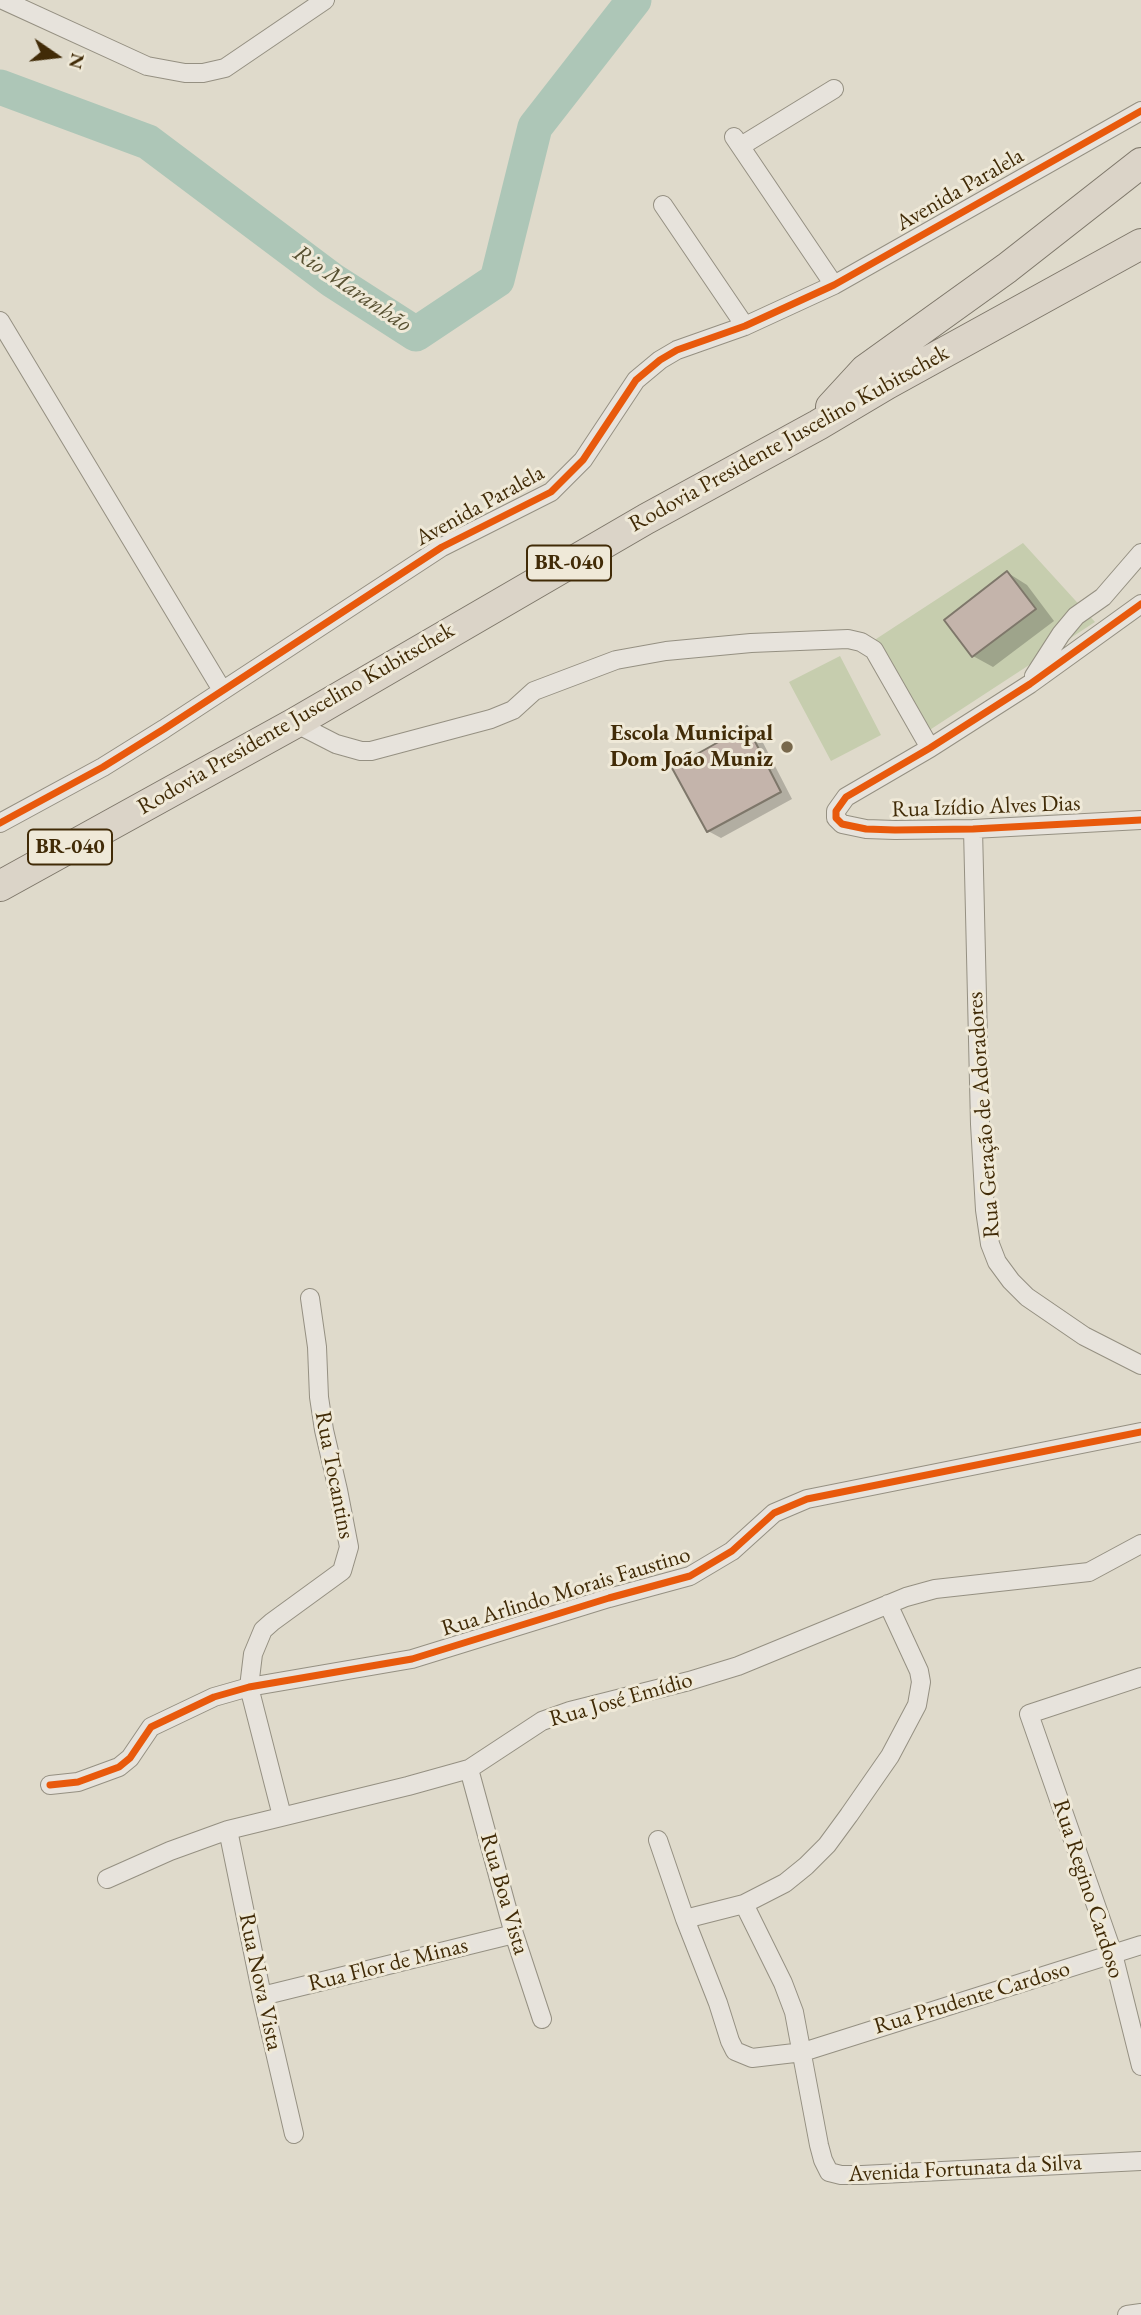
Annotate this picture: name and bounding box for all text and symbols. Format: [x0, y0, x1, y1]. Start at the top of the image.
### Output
north arrow [21, 21, 91, 91]
text: N [63, 51, 91, 72]
street label: Avenida Paralela [891, 142, 1029, 238]
water label: Rio Maranhão [287, 239, 417, 339]
street label: Rodovia Presidente Juscelino Kubitschek [624, 339, 954, 539]
street label: Avenida Paralela [411, 459, 549, 553]
road number: BR-040 [527, 546, 611, 580]
street label: Rodovia Presidente Juscelino Kubitschek [133, 617, 459, 821]
place label: Escola Municipal Dom João Muniz [610, 720, 773, 774]
marker: Escola Municipal Dom João Muniz [779, 739, 795, 755]
street label: Rua Izídio Alves Dias [891, 790, 1081, 824]
road number: BR-040 [28, 830, 112, 864]
street label: Rua Geração de Adoradores [962, 991, 1006, 1239]
street label: Rua Tocantins [308, 1409, 360, 1541]
street label: Rua Arlindo Morais Faustino [438, 1541, 694, 1643]
street label: Rua José Emídio [546, 1666, 696, 1734]
street label: Rua Regino Cardoso [1046, 1796, 1130, 1982]
street label: Rua Boa Vista [474, 1830, 534, 1958]
street label: Rua Nova Vista [232, 1911, 288, 2053]
street label: Rua Flor de Minas [305, 1932, 471, 1998]
street label: Rua Prudente Cardoso [871, 1955, 1073, 2041]
street label: Avenida Fortunata da Silva [847, 2149, 1083, 2189]

